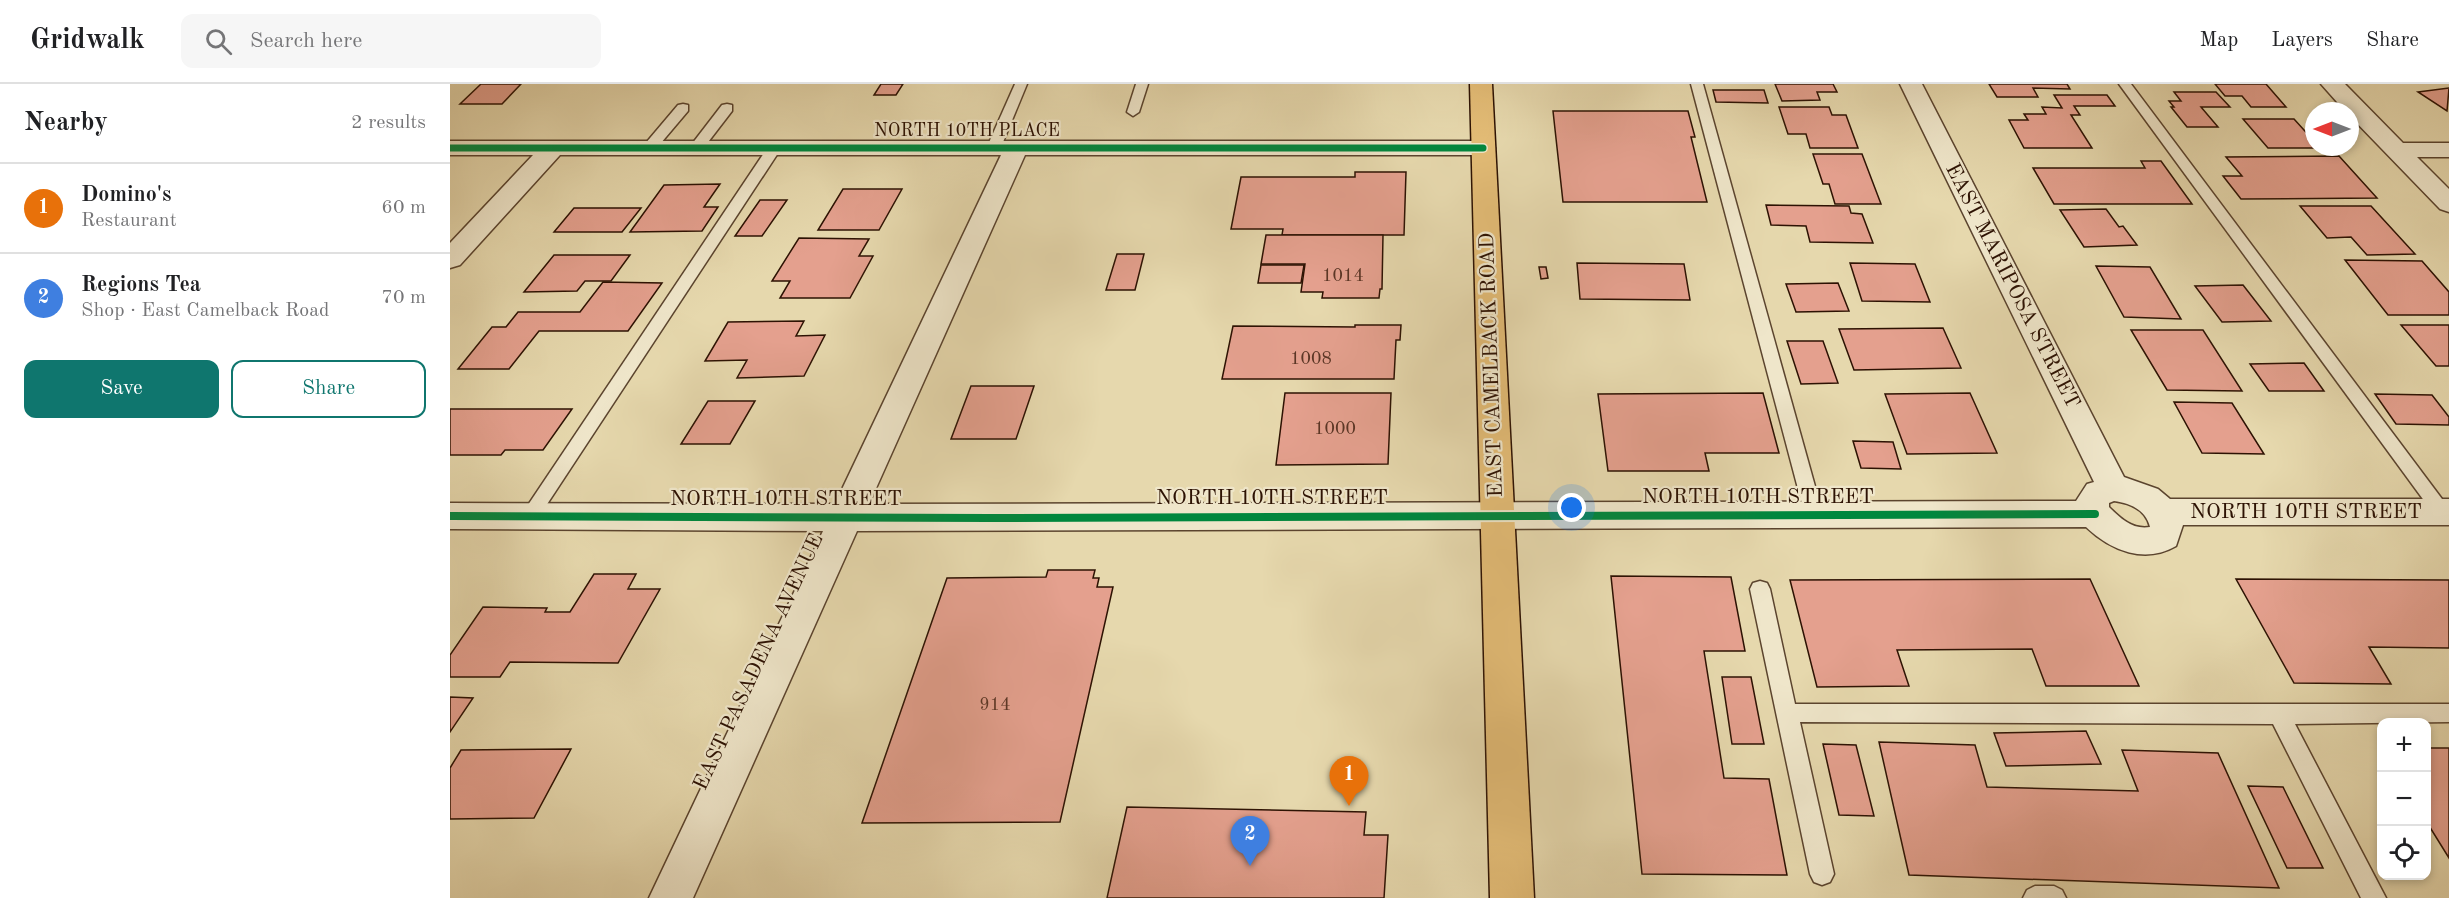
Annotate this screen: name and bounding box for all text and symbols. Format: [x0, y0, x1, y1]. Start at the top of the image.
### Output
search box [181, 14, 601, 68]
icon: search [202, 25, 235, 58]
text: Gridwalk [30, 27, 145, 55]
text: Search here [250, 30, 362, 52]
text: Map [2199, 30, 2238, 51]
text: Layers [2271, 30, 2333, 51]
text: Share [2366, 30, 2419, 51]
north arrow [2305, 102, 2359, 156]
text: Nearby [24, 110, 108, 136]
text: 2 results [351, 113, 426, 133]
street label: NORTH 10TH PLACE [874, 122, 1060, 140]
street label: EAST MARIPOSA STREET [1941, 160, 2083, 412]
text: Domino's [81, 184, 172, 206]
text: 1 [38, 198, 49, 218]
text: 60 m [381, 198, 426, 218]
text: Restaurant [81, 211, 177, 231]
street label: EAST CAMELBACK ROAD [1477, 232, 1507, 498]
house number: 1014 [1322, 267, 1364, 285]
text: Regions Tea [81, 274, 201, 296]
text: 2 [38, 288, 49, 308]
text: 70 m [381, 288, 426, 308]
text: Shop · East Camelback Road [81, 301, 329, 321]
house number: 1008 [1290, 350, 1332, 368]
button: Save [24, 360, 219, 418]
button: Share [231, 360, 426, 418]
house number: 1000 [1314, 420, 1356, 438]
street label: NORTH 10TH STREET [1642, 487, 1874, 508]
street label: NORTH 10TH STREET [1156, 488, 1388, 509]
street label: NORTH 10TH STREET [670, 489, 902, 510]
your location [1557, 493, 1586, 522]
street label: NORTH 10TH STREET [2190, 502, 2422, 523]
street label: EAST PASADENA AVENUE [690, 530, 828, 794]
house number: 914 [979, 696, 1011, 714]
map controls [2377, 718, 2431, 880]
button: + [2377, 718, 2431, 772]
pin: 1 [1330, 756, 1368, 806]
button: − [2377, 772, 2431, 826]
pin: 2 [1230, 816, 1270, 866]
button: locate [2377, 826, 2431, 880]

